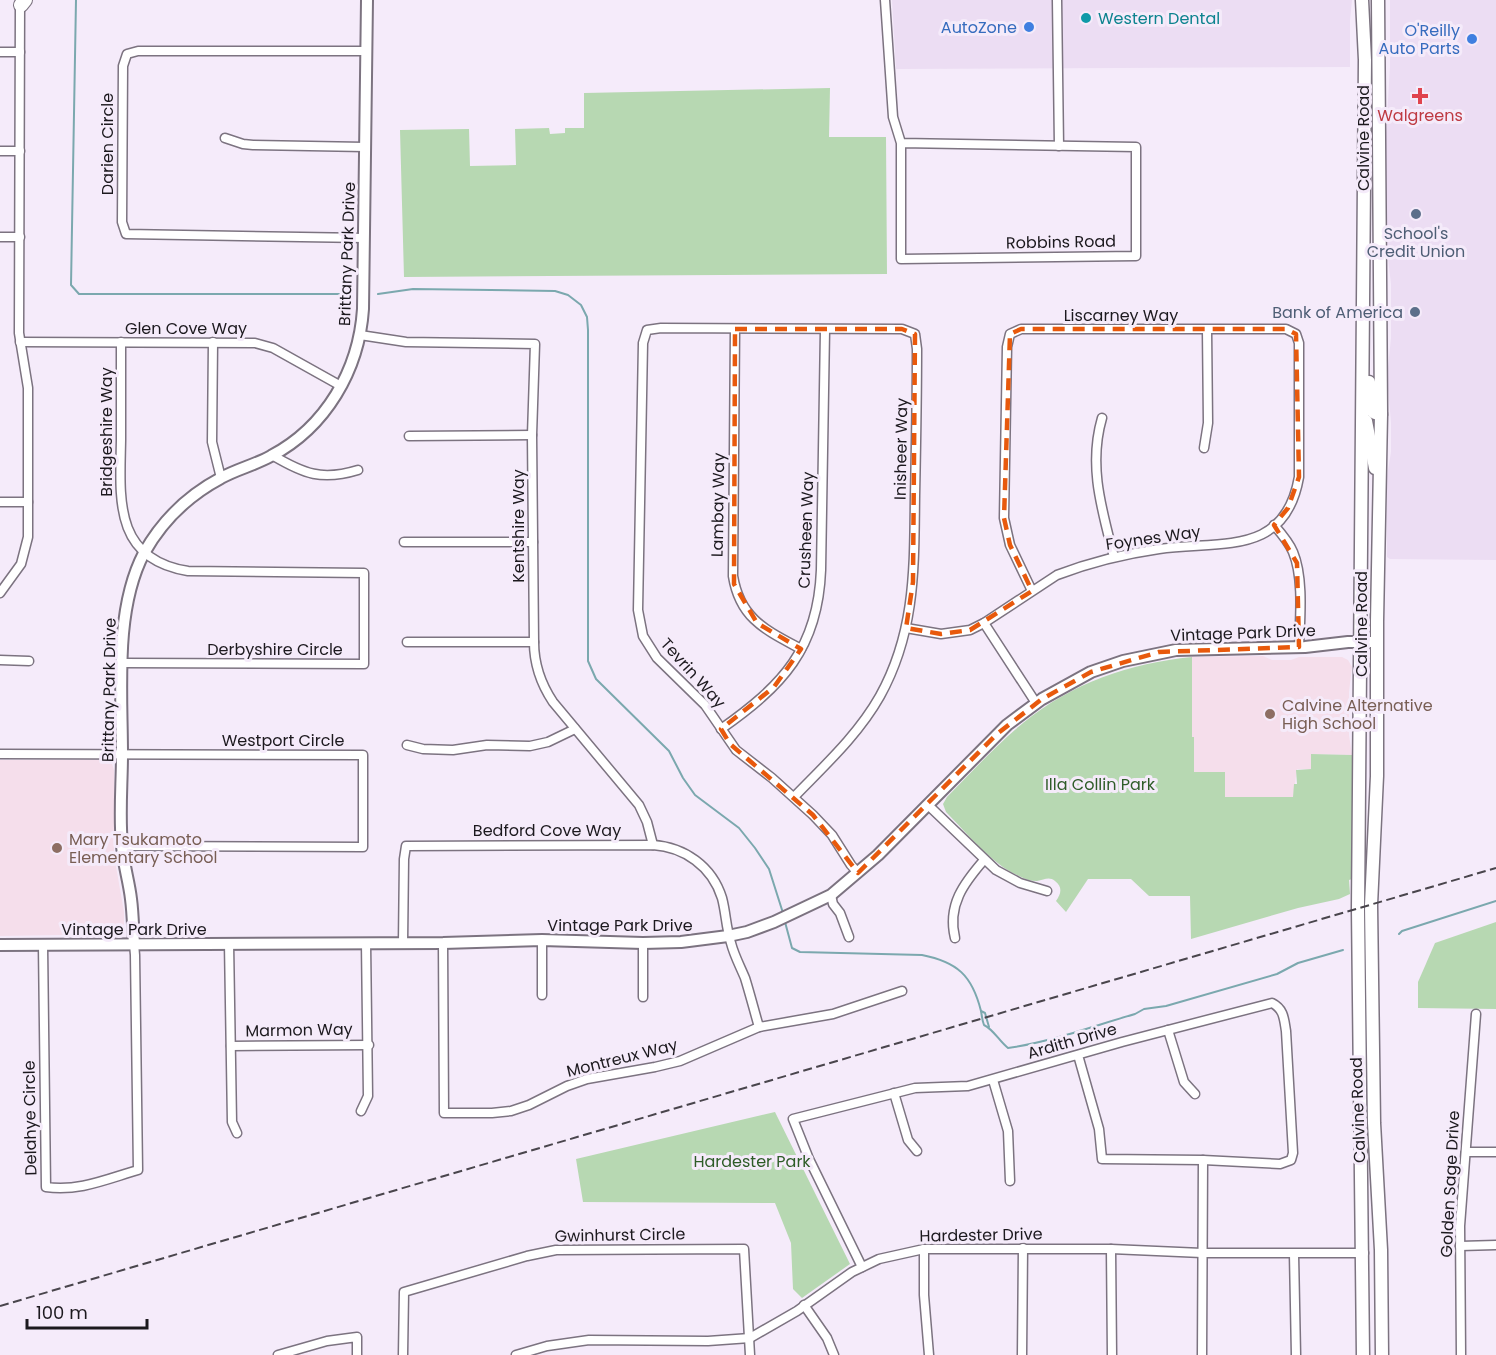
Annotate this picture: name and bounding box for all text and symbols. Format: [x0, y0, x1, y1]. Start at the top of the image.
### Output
place label: Western Dental [1098, 7, 1220, 30]
marker: Western Dental [1079, 11, 1093, 25]
place label: AutoZone [941, 16, 1017, 39]
place label: O'Reilly Auto Parts [1378, 19, 1460, 60]
marker: AutoZone [1022, 20, 1036, 34]
marker: O'Reilly Auto Parts [1465, 32, 1479, 46]
street label: Calvine Road [1352, 85, 1375, 191]
marker: Walgreens [1413, 89, 1427, 103]
street label: Darien Circle [96, 93, 119, 195]
place label: Walgreens [1377, 104, 1463, 127]
street label: Brittany Park Drive [333, 181, 361, 327]
marker: School's Credit Union [1409, 207, 1423, 221]
place label: School's Credit Union [1367, 222, 1465, 263]
street label: Robbins Road [1006, 230, 1116, 254]
place label: Bank of America [1272, 301, 1403, 324]
street label: Liscarney Way [1064, 304, 1178, 327]
marker: Bank of America [1408, 305, 1422, 319]
street label: Glen Cove Way [125, 317, 247, 340]
street label: Bridgeshire Way [95, 367, 118, 497]
street label: Inisheer Way [889, 398, 913, 500]
street label: Lambay Way [706, 453, 730, 557]
street label: Kentshire Way [507, 469, 530, 583]
street label: Crusheen Way [792, 471, 820, 589]
street label: Foynes Way [1104, 520, 1202, 556]
street label: Calvine Road [1350, 571, 1373, 677]
street label: Brittany Park Drive [96, 618, 122, 762]
street label: Vintage Park Drive [1170, 619, 1316, 647]
street label: Tevrin Way [655, 633, 731, 713]
street label: Derbyshire Circle [207, 638, 343, 661]
place label: Calvine Alternative High School [1282, 694, 1433, 735]
marker: Calvine Alternative High School [1263, 707, 1277, 721]
street label: Westport Circle [222, 729, 344, 752]
park label: Illa Collin Park [1045, 773, 1156, 796]
street label: Bedford Cove Way [473, 819, 621, 842]
place label: Mary Tsukamoto Elementary School [69, 828, 217, 869]
marker: Mary Tsukamoto Elementary School [50, 841, 64, 855]
street label: Vintage Park Drive [547, 914, 693, 937]
street label: Vintage Park Drive [61, 918, 207, 941]
street label: Ardith Drive [1025, 1017, 1119, 1065]
street label: Marmon Way [245, 1018, 353, 1042]
street label: Montreux Way [564, 1033, 680, 1083]
street label: Calvine Road [1345, 1057, 1371, 1163]
street label: Delahye Circle [17, 1060, 43, 1176]
street label: Golden Sage Drive [1435, 1110, 1465, 1258]
park label: Hardester Park [693, 1150, 811, 1173]
street label: Gwinhurst Circle [555, 1222, 686, 1248]
street label: Hardester Drive [919, 1222, 1043, 1248]
scale bar [27, 1292, 147, 1330]
text: 100 m [36, 1300, 88, 1325]

